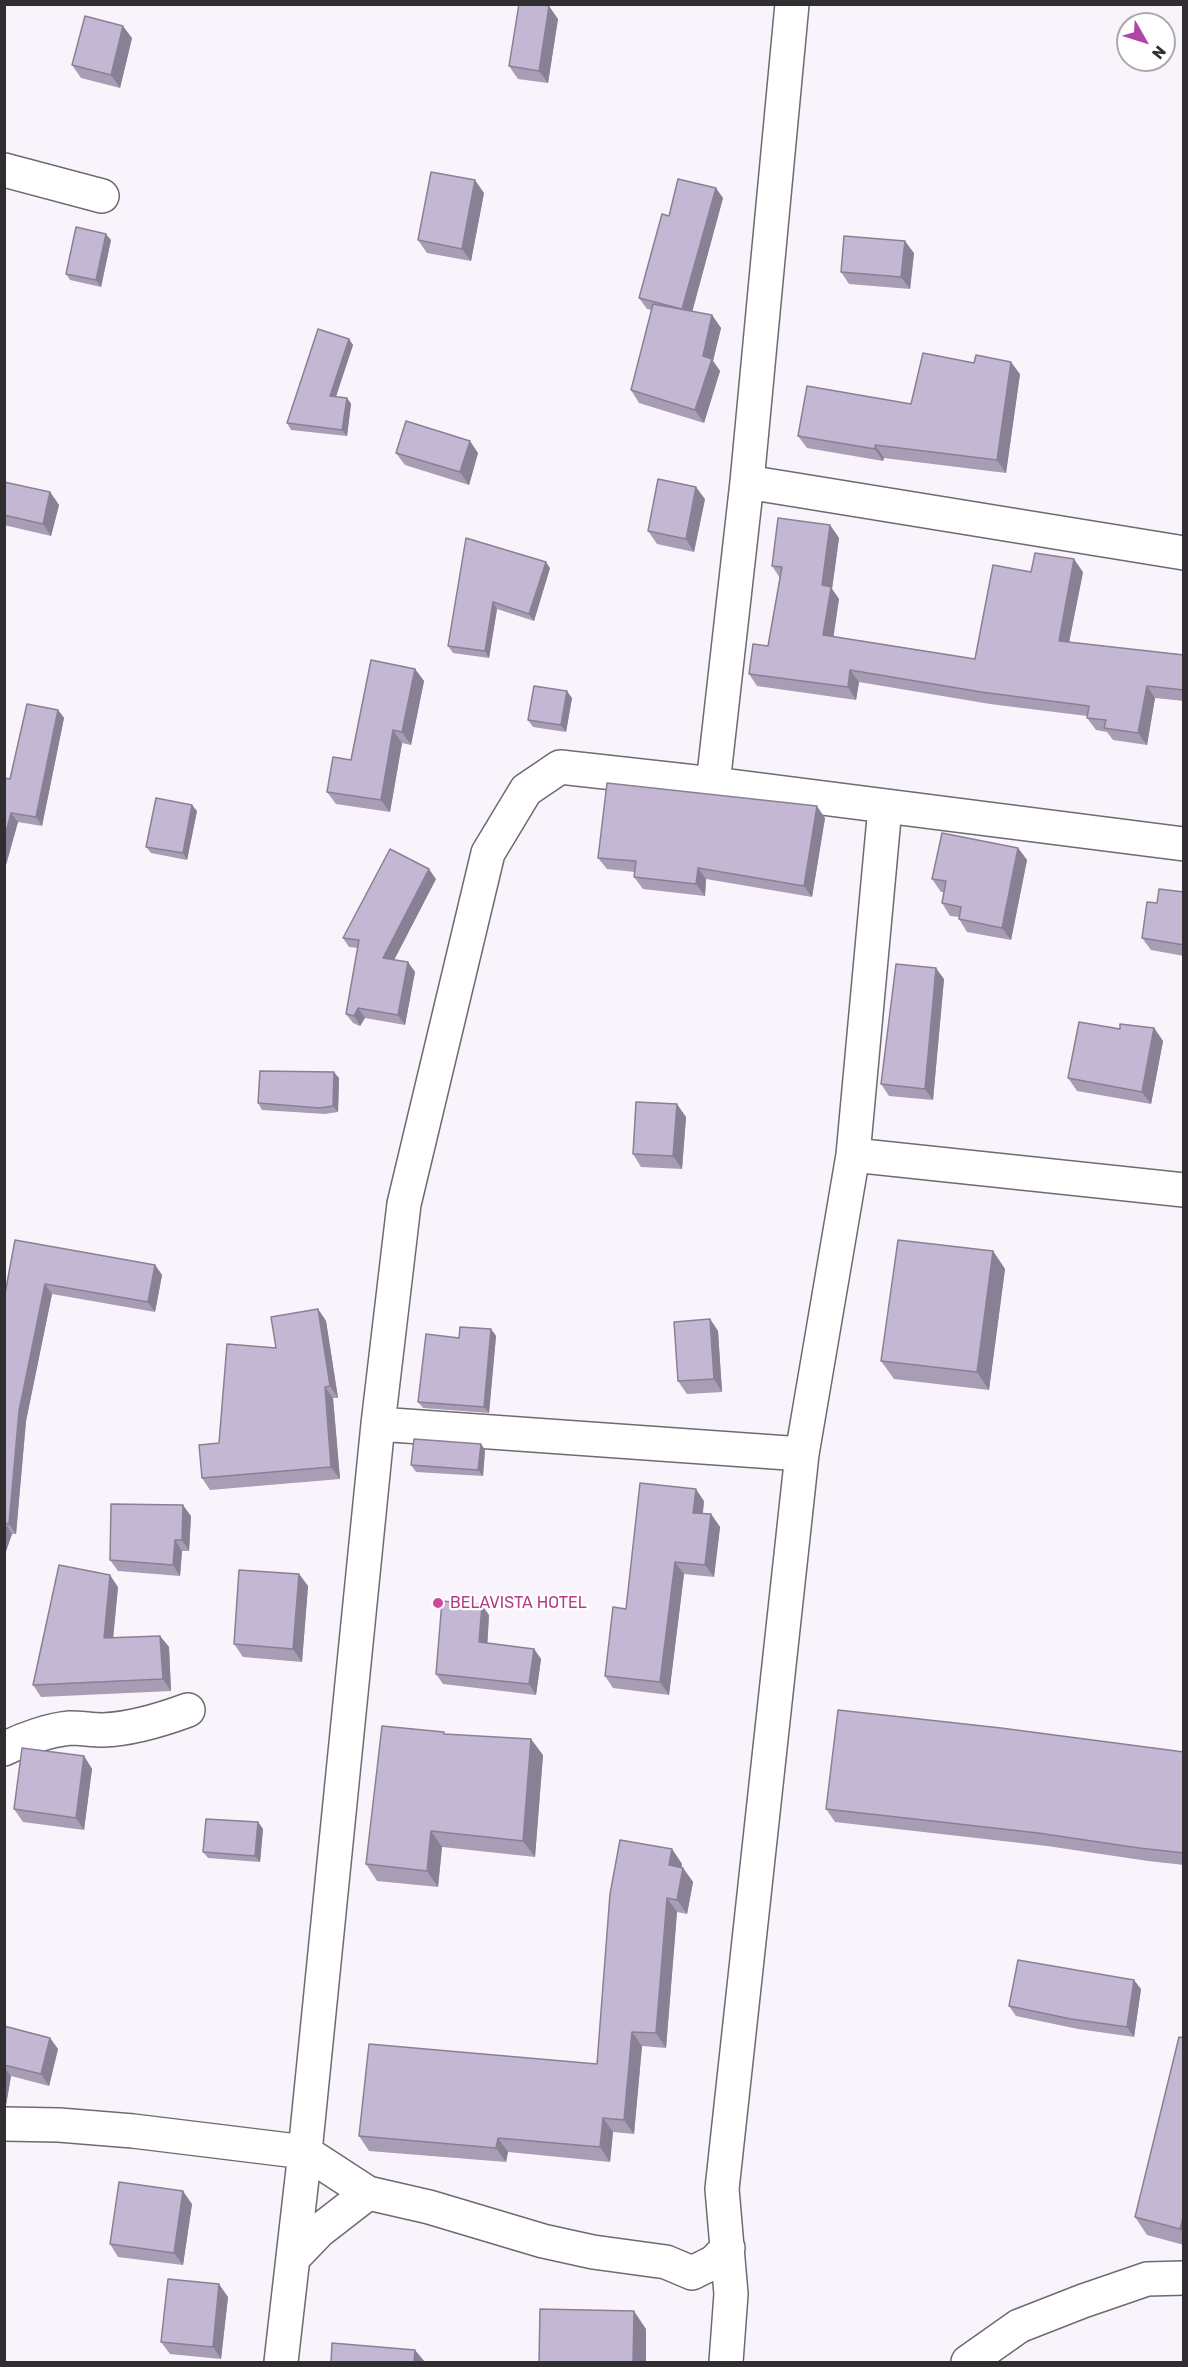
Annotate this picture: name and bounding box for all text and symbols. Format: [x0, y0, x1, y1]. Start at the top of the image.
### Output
north arrow [1116, 12, 1176, 72]
text: N [1148, 42, 1170, 63]
place label: BELAVISTA HOTEL [450, 1593, 587, 1613]
marker: BELAVISTA HOTEL [431, 1596, 445, 1610]

